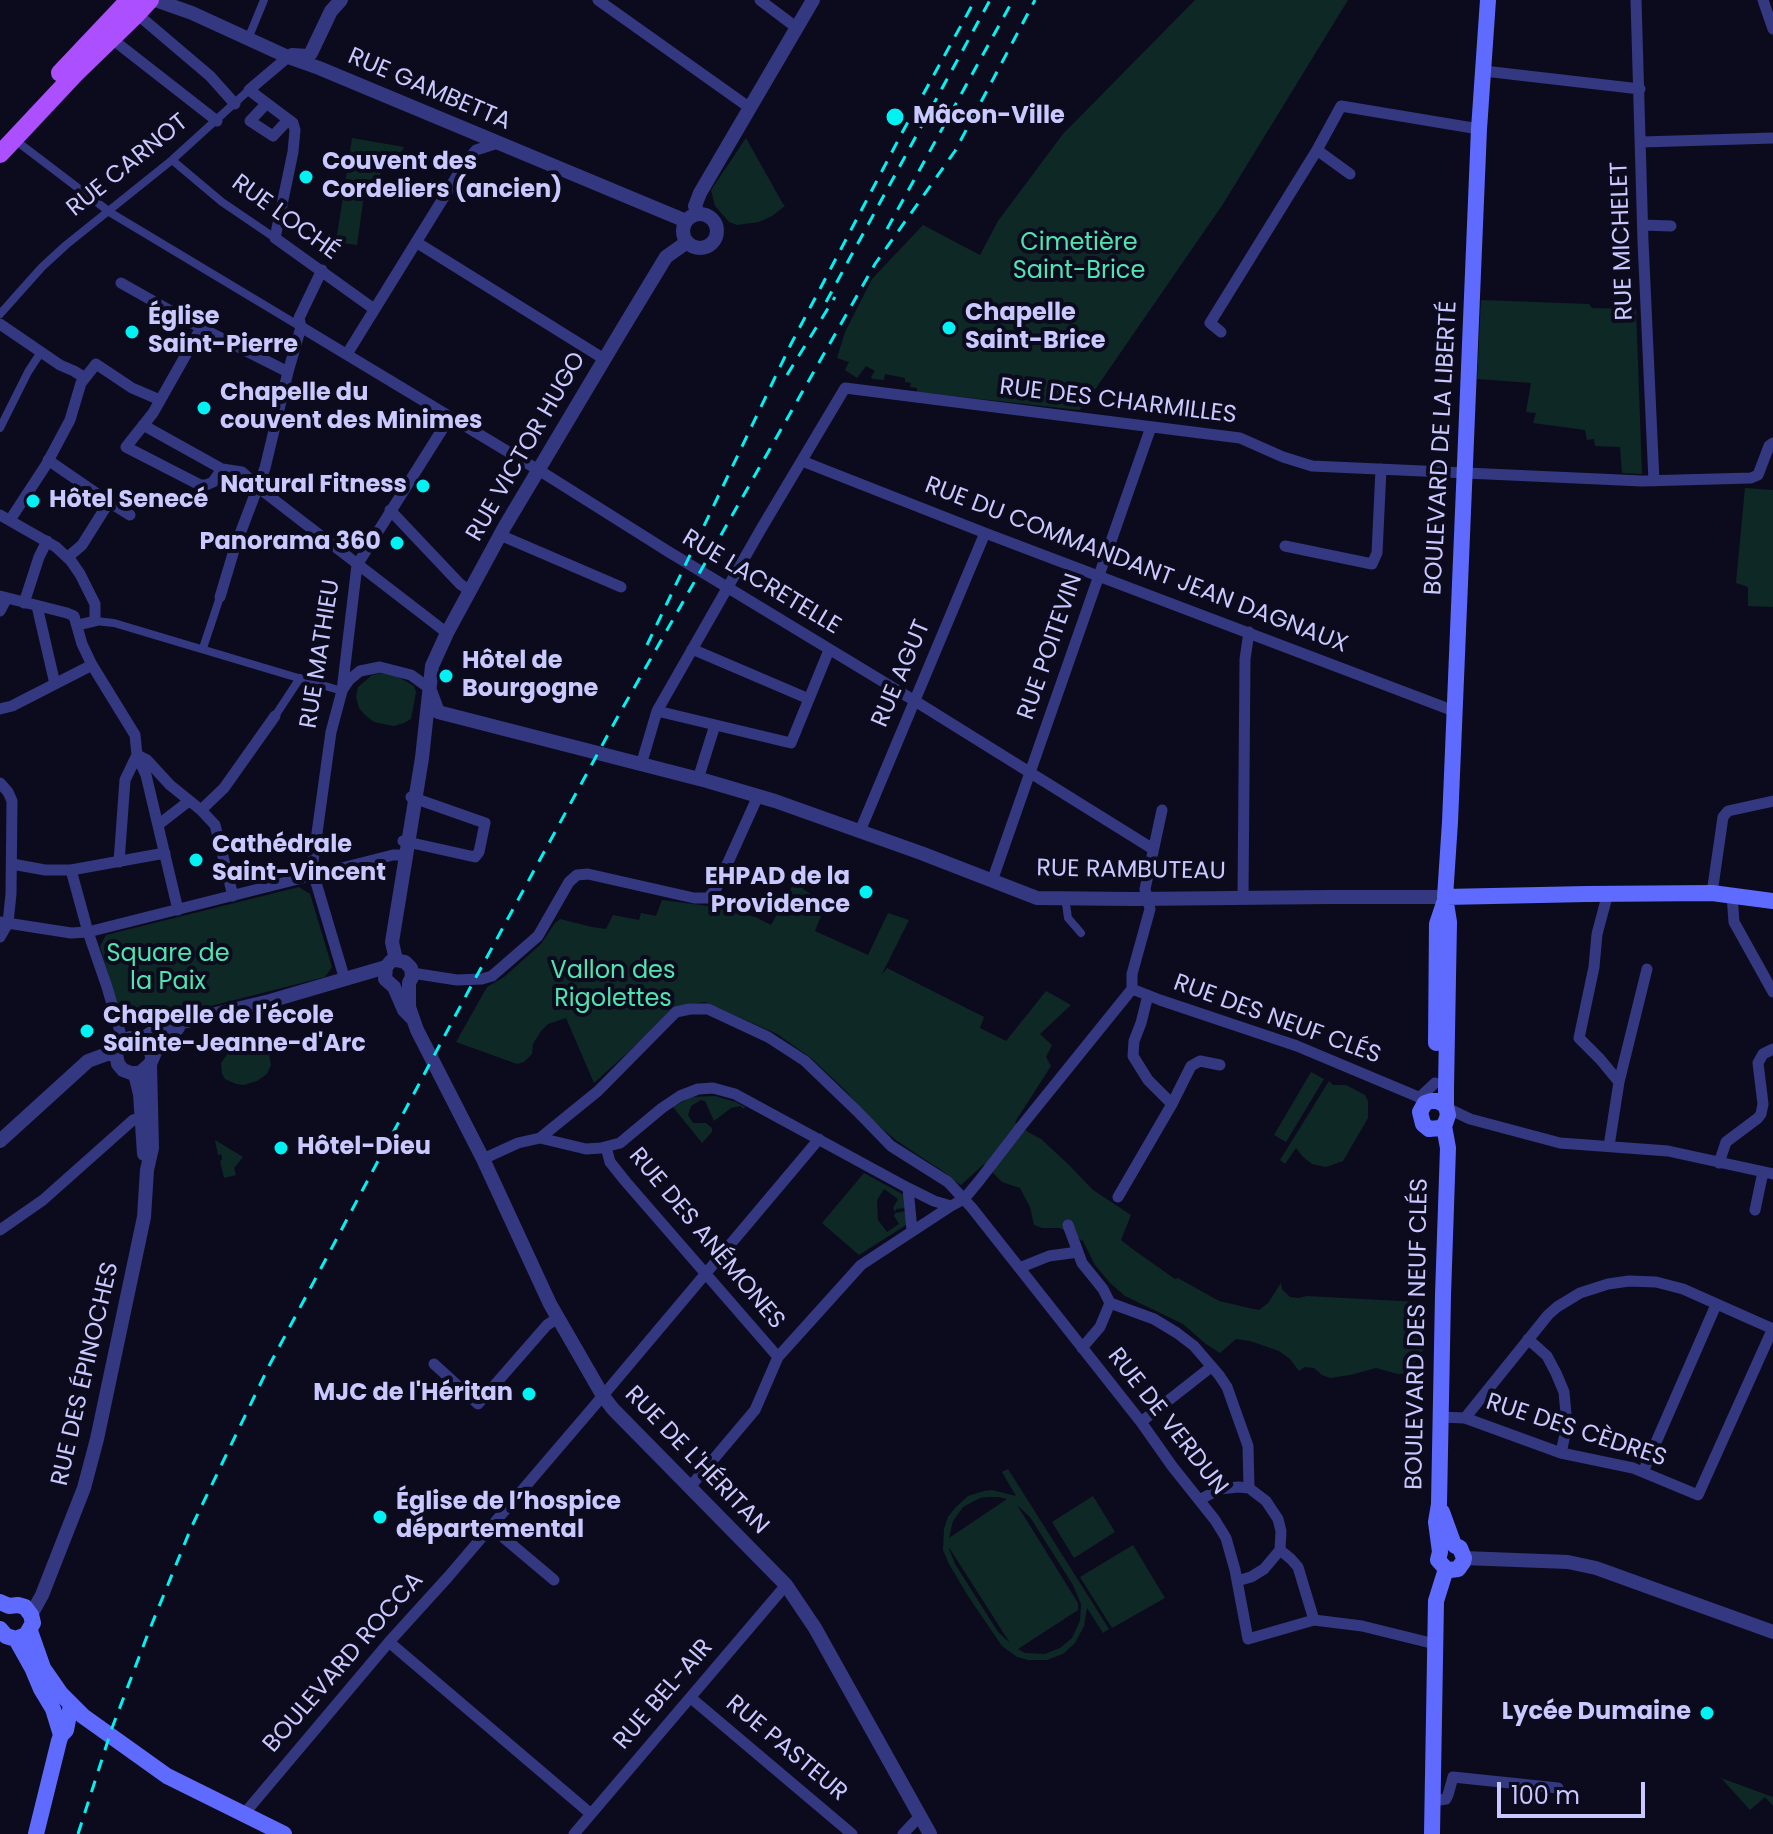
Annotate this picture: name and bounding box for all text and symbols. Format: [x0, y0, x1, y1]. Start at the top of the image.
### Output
street label: RUE GAMBETTA [343, 43, 515, 137]
place label: Mâcon-Ville [913, 103, 1065, 131]
marker: Mâcon-Ville [884, 106, 906, 128]
street label: RUE CARNOT [62, 108, 194, 224]
place label: Couvent des Cordeliers (ancien) [322, 149, 563, 205]
street label: RUE MICHELET [1606, 161, 1640, 321]
marker: Couvent des Cordeliers (ancien) [297, 168, 315, 186]
street label: RUE LOCHÉ [225, 169, 345, 267]
park label: Cimetière Saint-Brice [1013, 230, 1145, 286]
place label: Chapelle Saint-Brice [965, 300, 1105, 356]
street label: BOULEVARD DE LA LIBERTÉ [1420, 300, 1464, 596]
place label: Église Saint-Pierre [148, 304, 298, 360]
marker: Chapelle Saint-Brice [940, 319, 958, 337]
marker: Église Saint-Pierre [123, 323, 141, 341]
street label: RUE VICTOR HUGO [461, 347, 593, 547]
street label: RUE DES CHARMILLES [998, 373, 1238, 431]
place label: Chapelle du couvent des Minimes [220, 380, 482, 436]
marker: Chapelle du couvent des Minimes [195, 399, 213, 417]
place label: Natural Fitness [220, 472, 407, 500]
street label: RUE DU COMMANDANT JEAN DAGNAUX [920, 472, 1352, 660]
marker: Natural Fitness [414, 477, 432, 495]
place label: Hôtel Senecé [49, 487, 208, 515]
marker: Hôtel Senecé [24, 492, 42, 510]
street label: RUE LACRETELLE [677, 524, 845, 642]
place label: Panorama 360 [199, 529, 381, 557]
marker: Panorama 360 [388, 534, 406, 552]
street label: RUE POITEVIN [1013, 570, 1089, 724]
street label: RUE MATHIEU [295, 577, 347, 731]
street label: RUE AGUT [867, 616, 937, 732]
place label: Hôtel de Bourgogne [462, 648, 598, 704]
marker: Hôtel de Bourgogne [437, 667, 455, 685]
place label: Cathédrale Saint-Vincent [212, 832, 386, 888]
marker: Cathédrale Saint-Vincent [187, 851, 205, 869]
street label: RUE RAMBUTEAU [1036, 855, 1226, 887]
place label: EHPAD de la Providence [705, 864, 850, 920]
marker: EHPAD de la Providence [857, 883, 875, 901]
park label: Square de la Paix [106, 941, 230, 997]
park label: Vallon des Rigolettes [550, 958, 676, 1014]
street label: RUE DES NEUF CLÉS [1169, 969, 1385, 1071]
place label: Chapelle de l'école Sainte-Jeanne-d'Arc [103, 1003, 366, 1059]
marker: Chapelle de l'école Sainte-Jeanne-d'Arc [78, 1022, 96, 1040]
place label: Hôtel-Dieu [297, 1134, 431, 1162]
marker: Hôtel-Dieu [272, 1139, 290, 1157]
street label: RUE DES ANÉMONES [622, 1143, 790, 1335]
street label: BOULEVARD DES NEUF CLÉS [1401, 1178, 1435, 1490]
street label: RUE DES ÉPINOCHES [46, 1259, 126, 1489]
street label: RUE DE VERDUN [1101, 1343, 1233, 1501]
place label: MJC de l'Héritan [313, 1380, 513, 1408]
street label: RUE DE L'HÉRITAN [618, 1381, 774, 1541]
marker: MJC de l'Héritan [520, 1385, 538, 1403]
street label: RUE DES CÈDRES [1482, 1388, 1670, 1474]
place label: Église de l’hospice départemental [396, 1489, 621, 1545]
marker: Église de l’hospice départemental [371, 1508, 389, 1526]
street label: BOULEVARD ROCCA [258, 1567, 430, 1759]
street label: RUE BEL-AIR [608, 1634, 720, 1756]
street label: RUE PASTEUR [719, 1690, 853, 1808]
place label: Lycée Dumaine [1502, 1699, 1691, 1727]
marker: Lycée Dumaine [1698, 1704, 1716, 1722]
scale bar [1501, 1766, 1649, 1816]
text: 100 m [1511, 1779, 1580, 1812]

